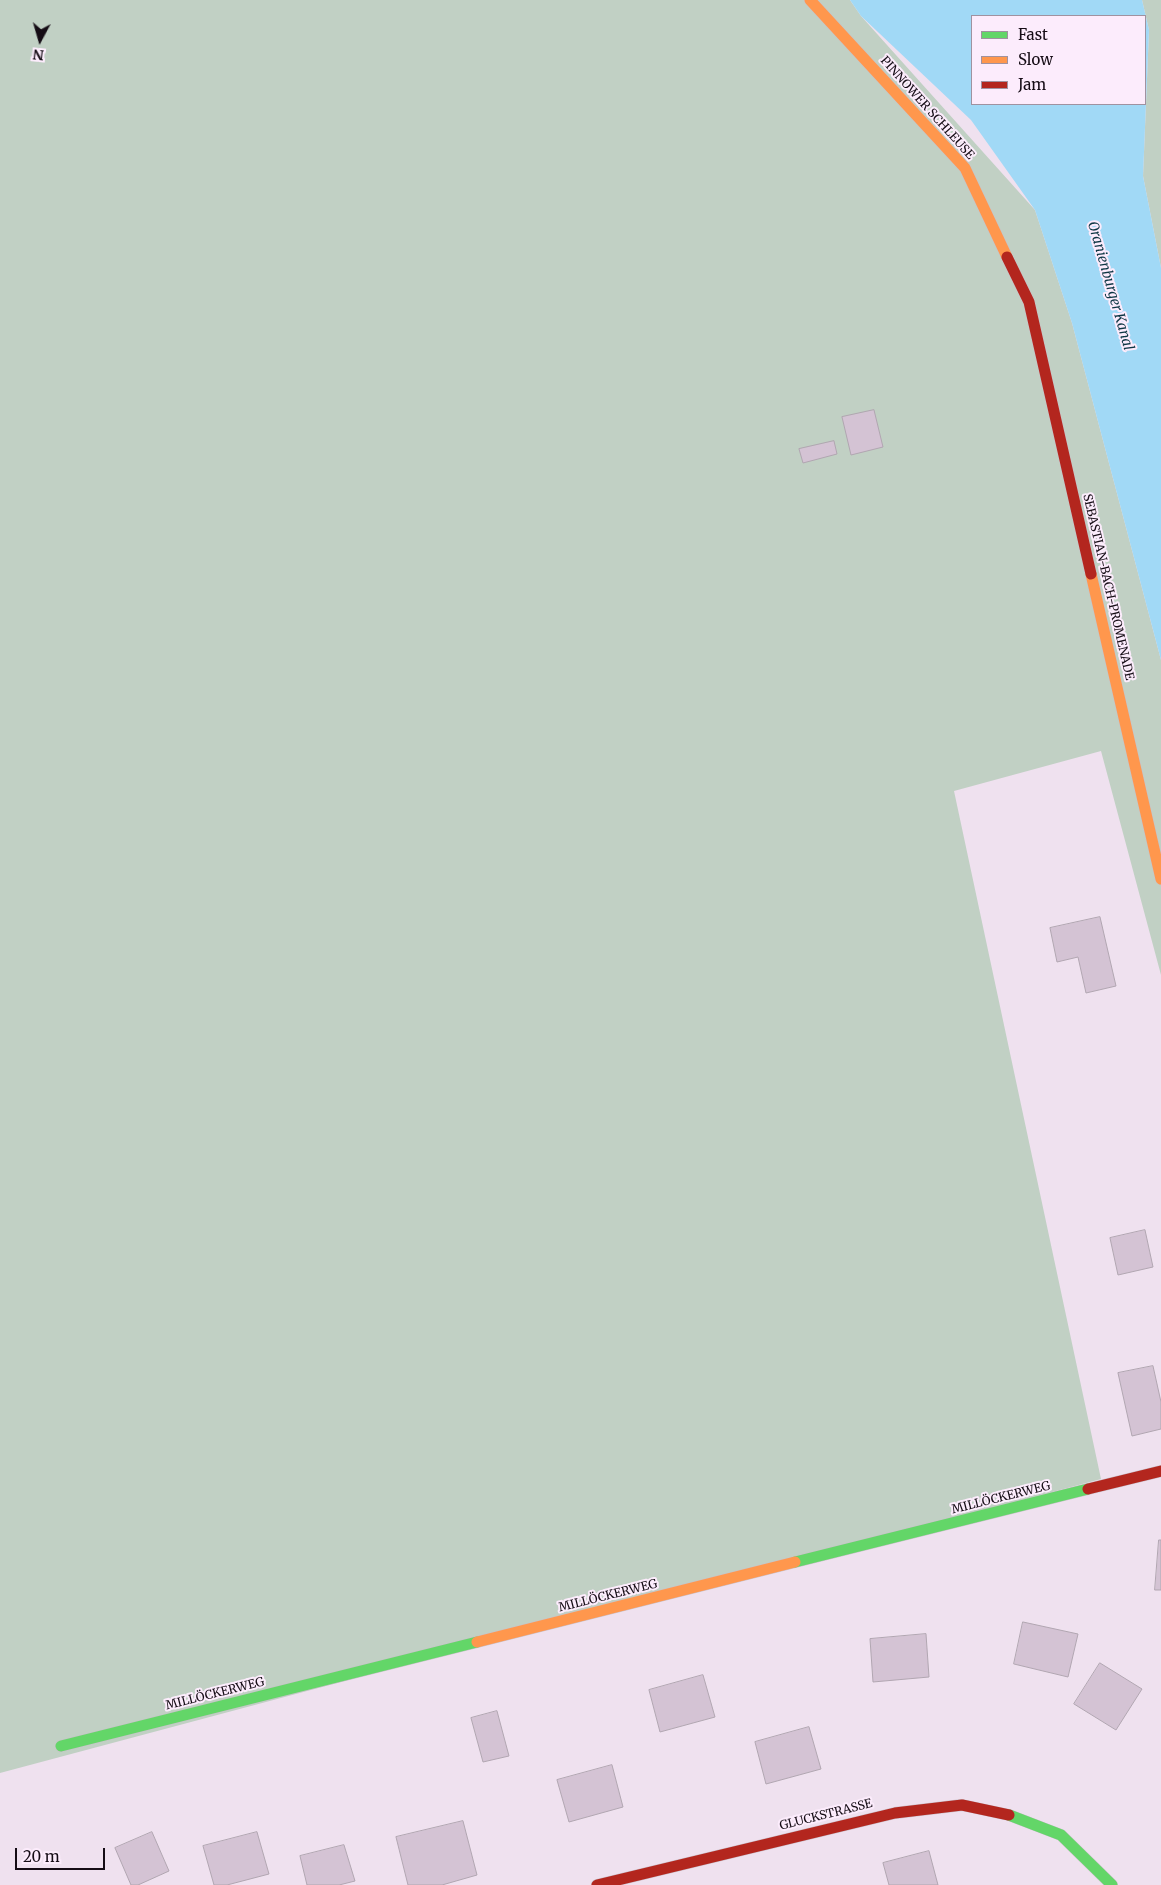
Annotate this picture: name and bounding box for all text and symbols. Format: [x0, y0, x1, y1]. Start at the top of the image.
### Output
north arrow [15, 15, 65, 65]
legend [971, 15, 1146, 105]
text: Fast [1018, 25, 1048, 44]
text: N [32, 45, 45, 64]
text: Slow [1018, 50, 1053, 69]
street label: PINNOWER SCHLEUSE [877, 54, 977, 162]
text: Jam [1018, 75, 1046, 94]
water label: Oranienburger Kanal [1084, 220, 1136, 352]
street label: SEBASTIAN-BACH-PROMENADE [1080, 493, 1136, 681]
street label: MILLÖCKERWEG [950, 1479, 1052, 1517]
street label: MILLÖCKERWEG [557, 1577, 659, 1615]
street label: MILLÖCKERWEG [164, 1675, 266, 1713]
street label: GLUCKSTRASSE [778, 1797, 874, 1833]
scale bar [18, 1838, 108, 1870]
text: 20 m [23, 1847, 60, 1866]

